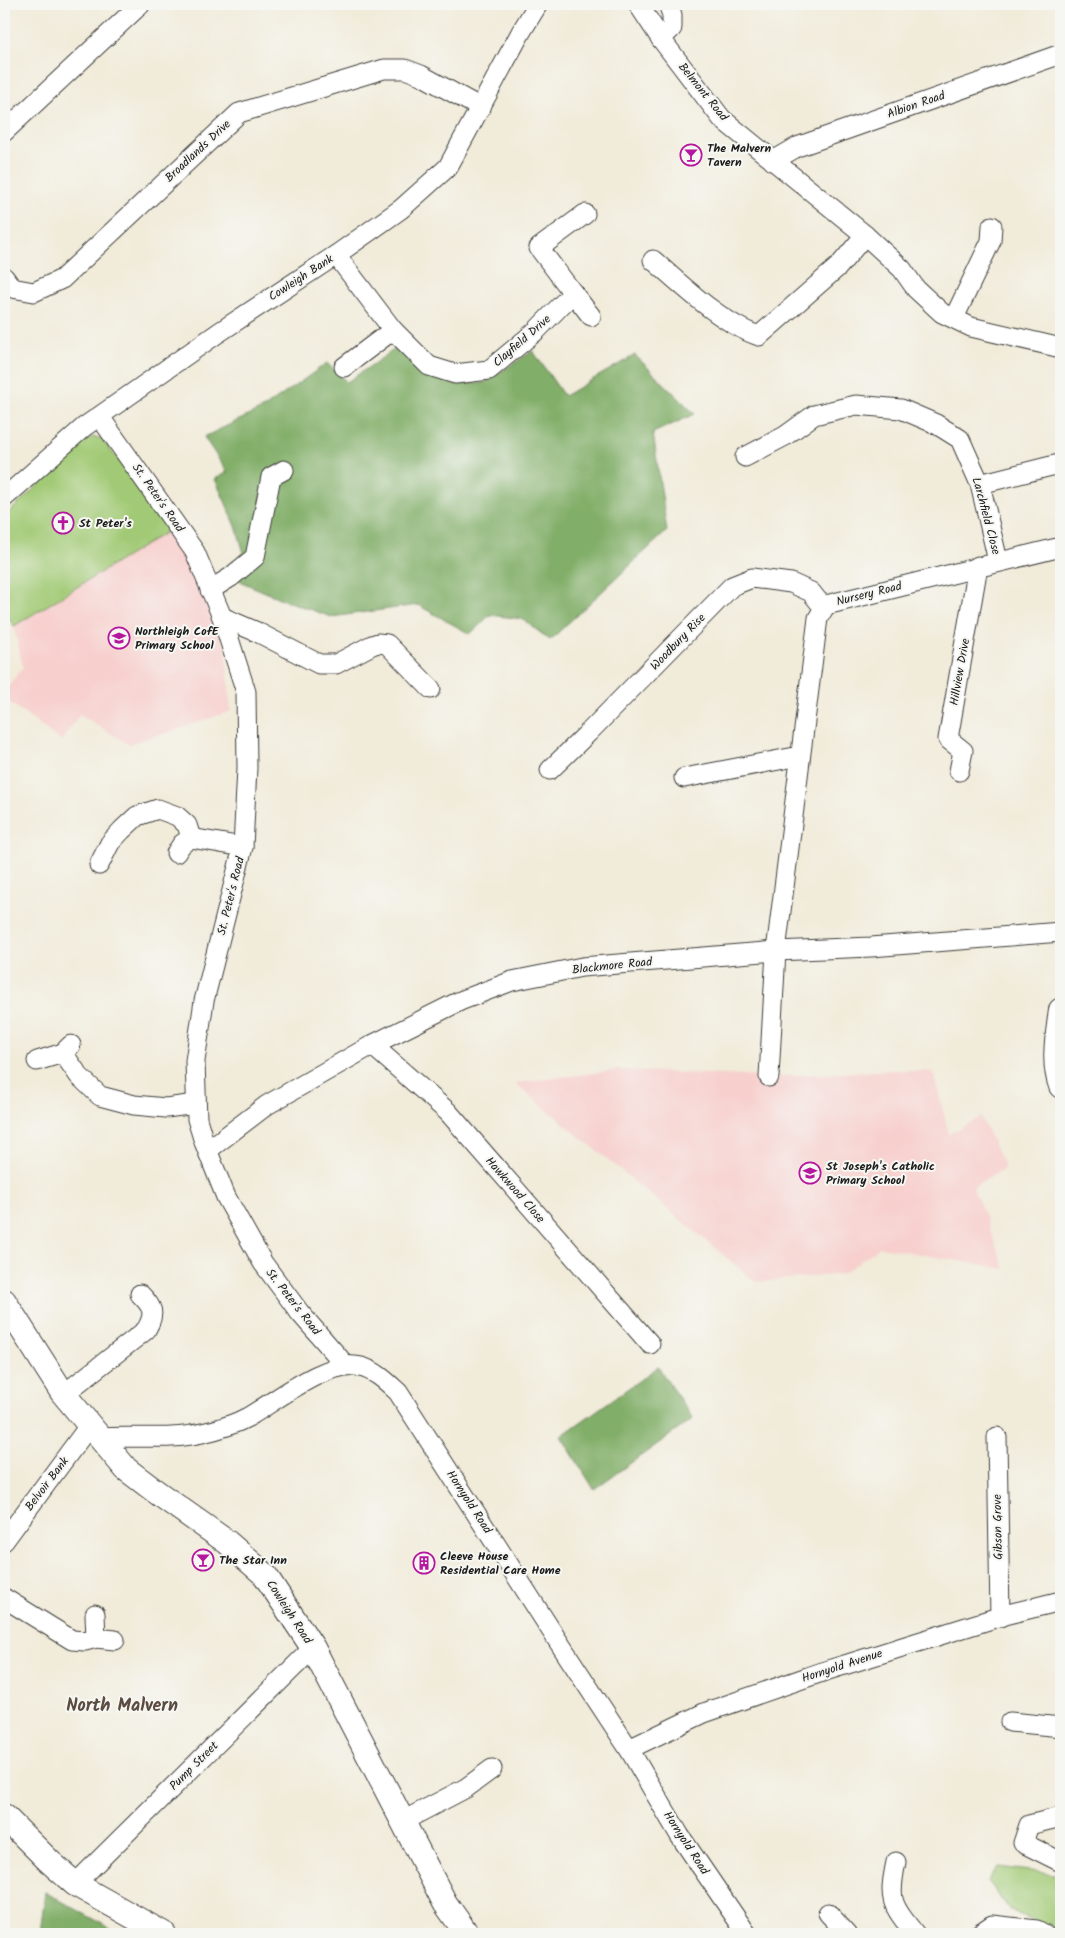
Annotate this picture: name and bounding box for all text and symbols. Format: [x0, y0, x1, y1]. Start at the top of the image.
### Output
street label: Belmont Road [673, 58, 733, 126]
street label: Albion Road [884, 86, 948, 124]
street label: Broadlands Drive [161, 115, 236, 187]
place label: The Malvern Tavern [707, 139, 771, 172]
bar icon: The Malvern Tavern [679, 143, 703, 167]
street label: Cowleigh Bank [265, 250, 338, 306]
street label: Clayfield Drive [489, 310, 556, 372]
street label: St. Peter's Road [127, 460, 189, 537]
street label: Larchfield Close [967, 475, 1006, 557]
church icon: St Peter's [51, 511, 75, 535]
place label: St Peter's [79, 514, 132, 533]
street label: Nursery Road [834, 576, 905, 611]
street label: Woodbury Rise [646, 609, 711, 675]
place label: Northleigh CofE Primary School [135, 622, 220, 655]
school or university icon: Northleigh CofE Primary School [107, 626, 131, 650]
street label: Hillview Drive [945, 636, 975, 707]
street label: St. Peter's Road [212, 854, 250, 937]
street label: Blackmore Road [571, 952, 654, 980]
street label: Hawkwood Close [481, 1152, 550, 1228]
place label: St Joseph's Catholic Primary School [826, 1157, 935, 1190]
school or university icon: St Joseph's Catholic Primary School [798, 1161, 822, 1185]
street label: St. Peter's Road [261, 1264, 326, 1340]
street label: Belvoir Bank [20, 1453, 74, 1515]
street label: Hornyold Road [441, 1466, 497, 1539]
street label: Gibson Grove [988, 1494, 1008, 1560]
place label: Cleeve House Residential Care Home [440, 1547, 561, 1580]
bar icon: The Star Inn [191, 1548, 215, 1572]
place label: The Star Inn [219, 1551, 287, 1570]
building icon: Cleeve House Residential Care Home [412, 1551, 436, 1575]
street label: Cowleigh Road [261, 1576, 317, 1649]
street label: Hornyold Avenue [799, 1644, 885, 1688]
district label: North Malvern [66, 1692, 178, 1721]
street label: Pump Street [165, 1737, 223, 1795]
street label: Hornyold Road [658, 1807, 714, 1880]

